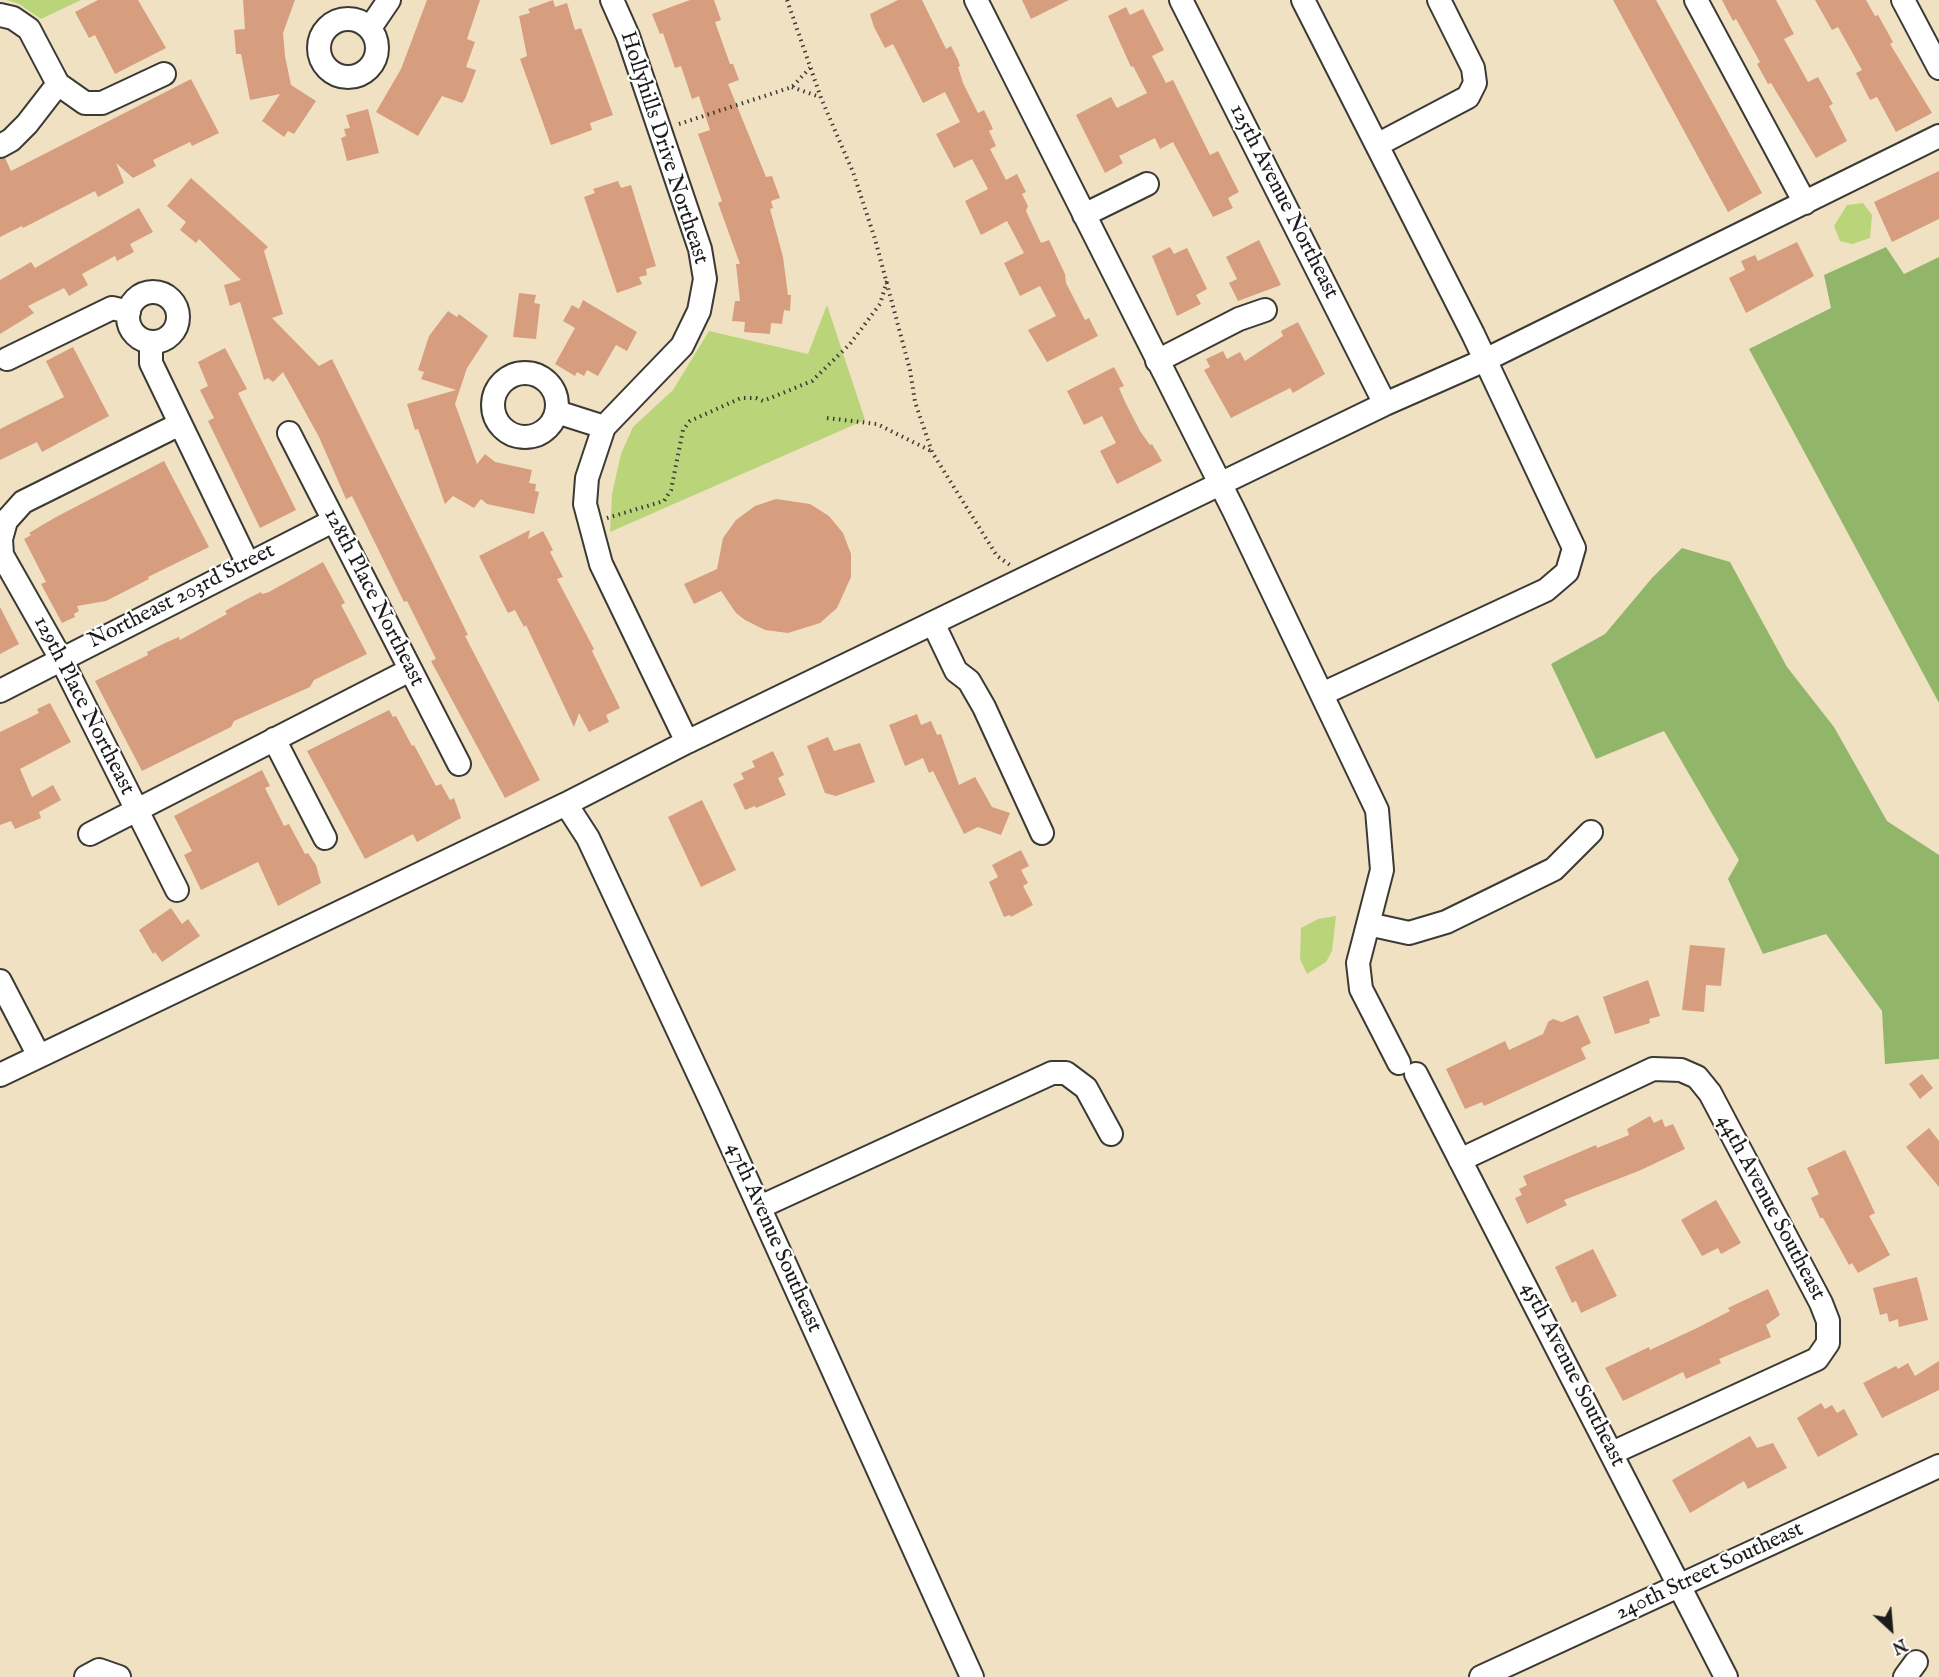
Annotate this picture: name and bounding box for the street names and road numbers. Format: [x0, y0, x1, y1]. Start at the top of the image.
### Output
street label: Hollyhills Drive Northeast [613, 28, 713, 268]
street label: 125th Avenue Northeast [1222, 100, 1344, 304]
street label: 128th Place Northeast [317, 505, 429, 691]
street label: Northeast 203rd Street [84, 539, 280, 655]
street label: 129th Place Northeast [26, 612, 140, 800]
street label: 44th Avenue Southeast [1710, 1111, 1830, 1305]
street label: 47th Avenue Southeast [719, 1139, 827, 1337]
street label: 45th Avenue Southeast [1514, 1278, 1630, 1472]
street label: 240th Street Southeast [1612, 1517, 1808, 1627]

